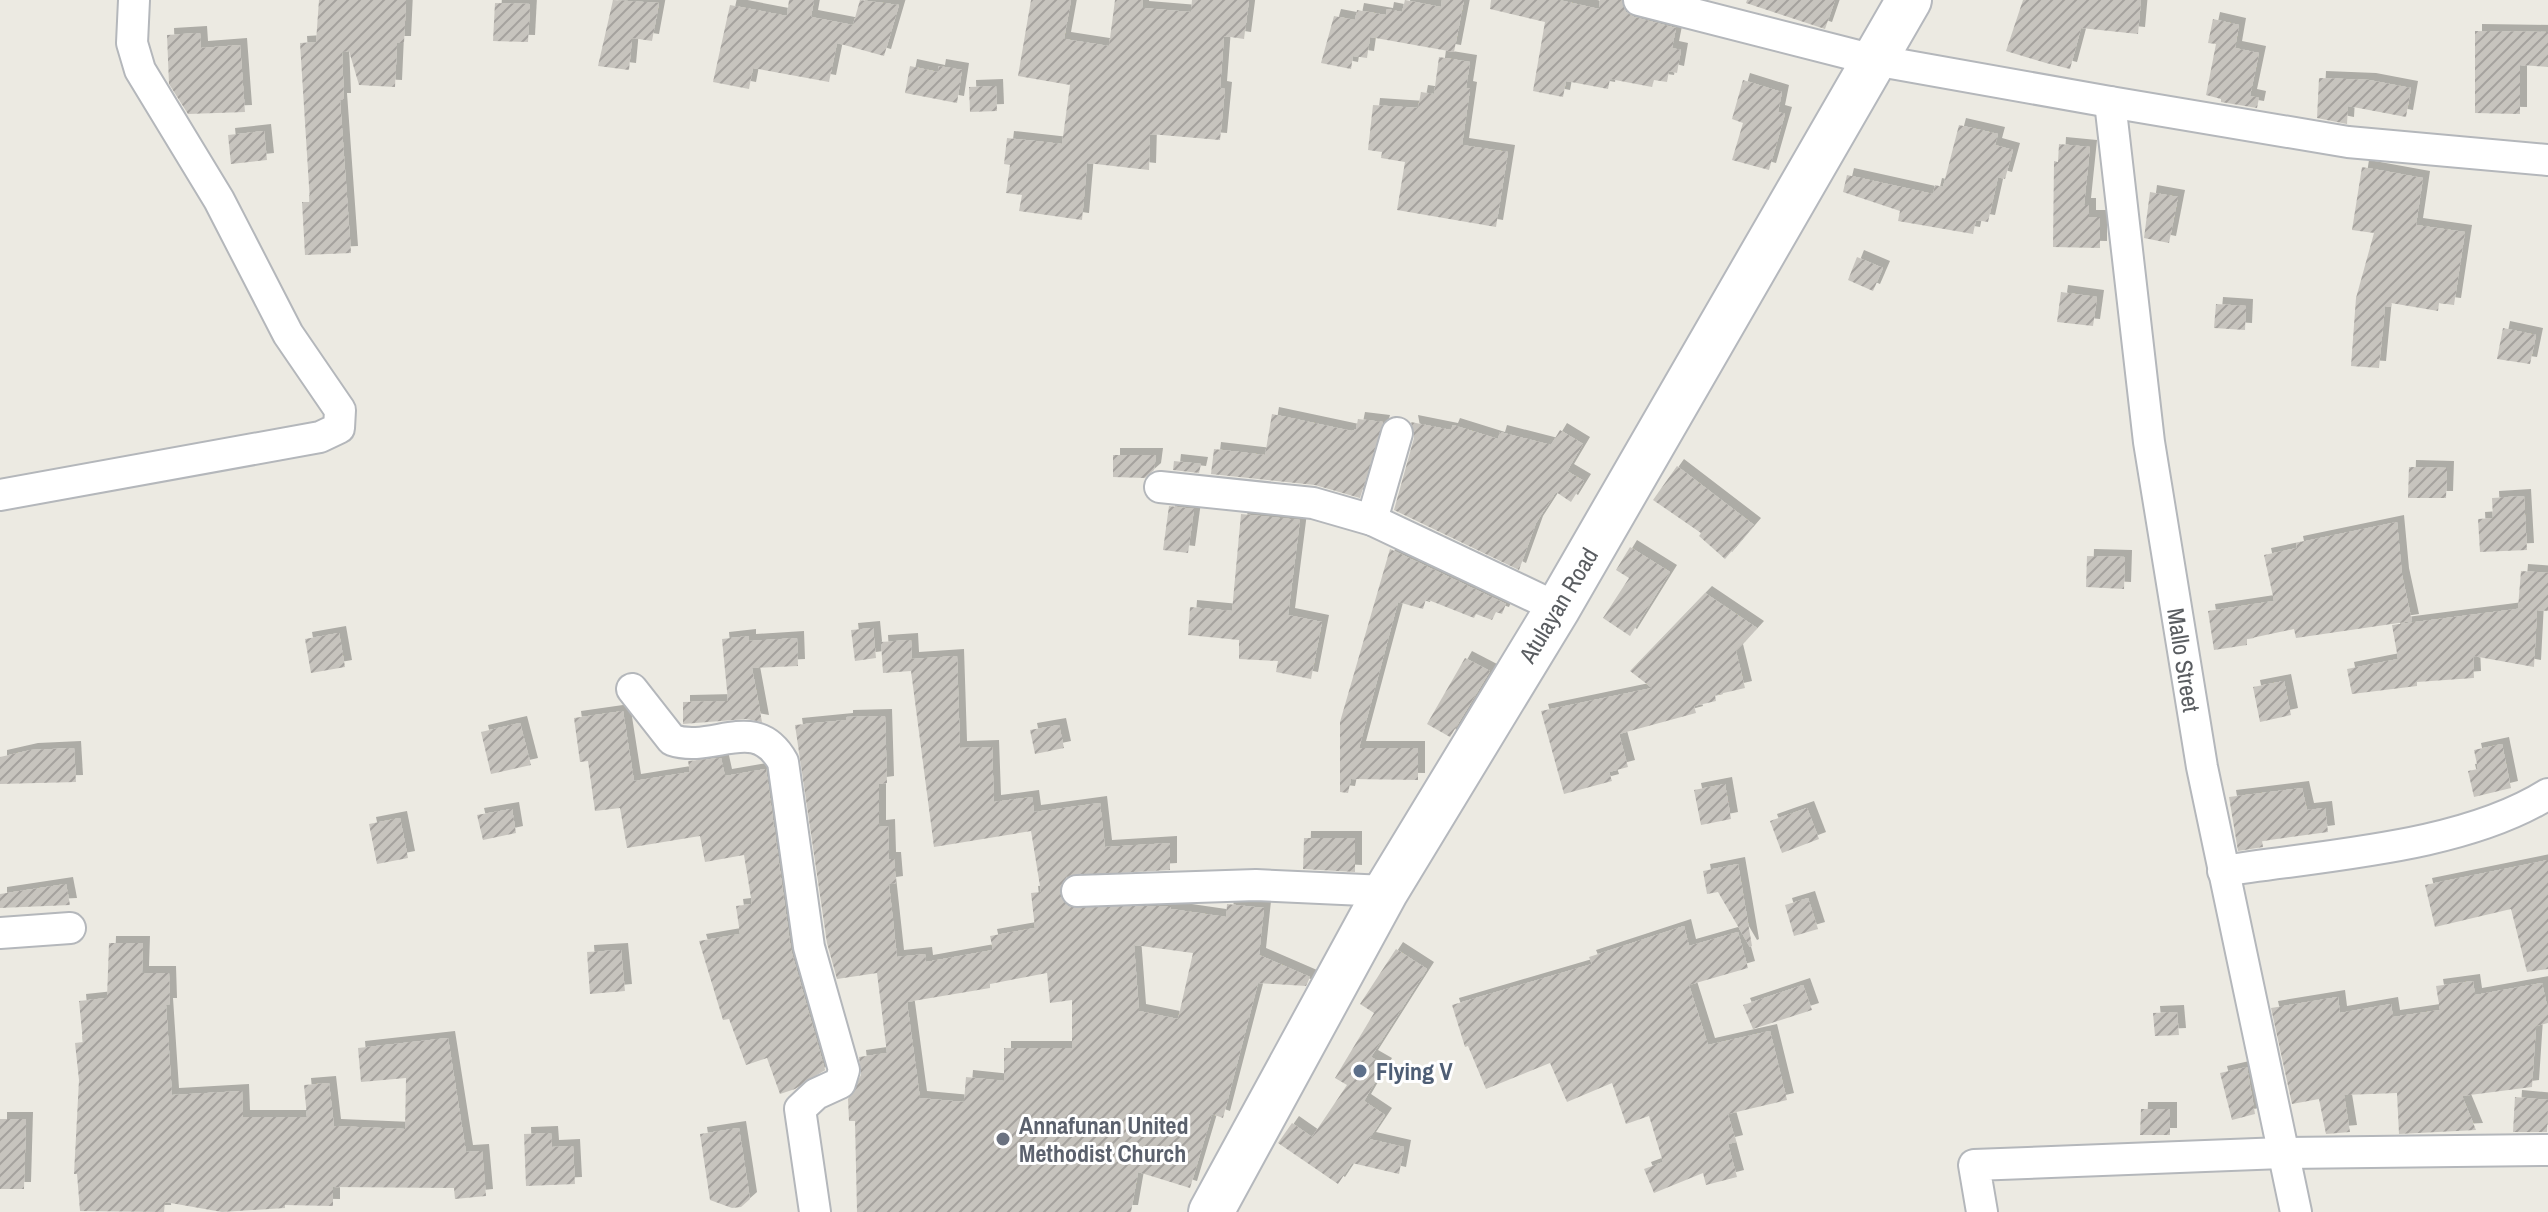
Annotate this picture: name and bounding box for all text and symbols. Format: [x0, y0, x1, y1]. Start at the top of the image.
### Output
street label: Atulayan Road [1511, 541, 1605, 669]
street label: Mallo Street [2160, 606, 2208, 715]
place label: Flying V [1376, 1055, 1453, 1087]
marker: Flying V [1351, 1062, 1369, 1080]
place label: Annafunan United Methodist Church [1019, 1109, 1188, 1169]
marker: Annafunan United Methodist Church [994, 1130, 1012, 1148]

